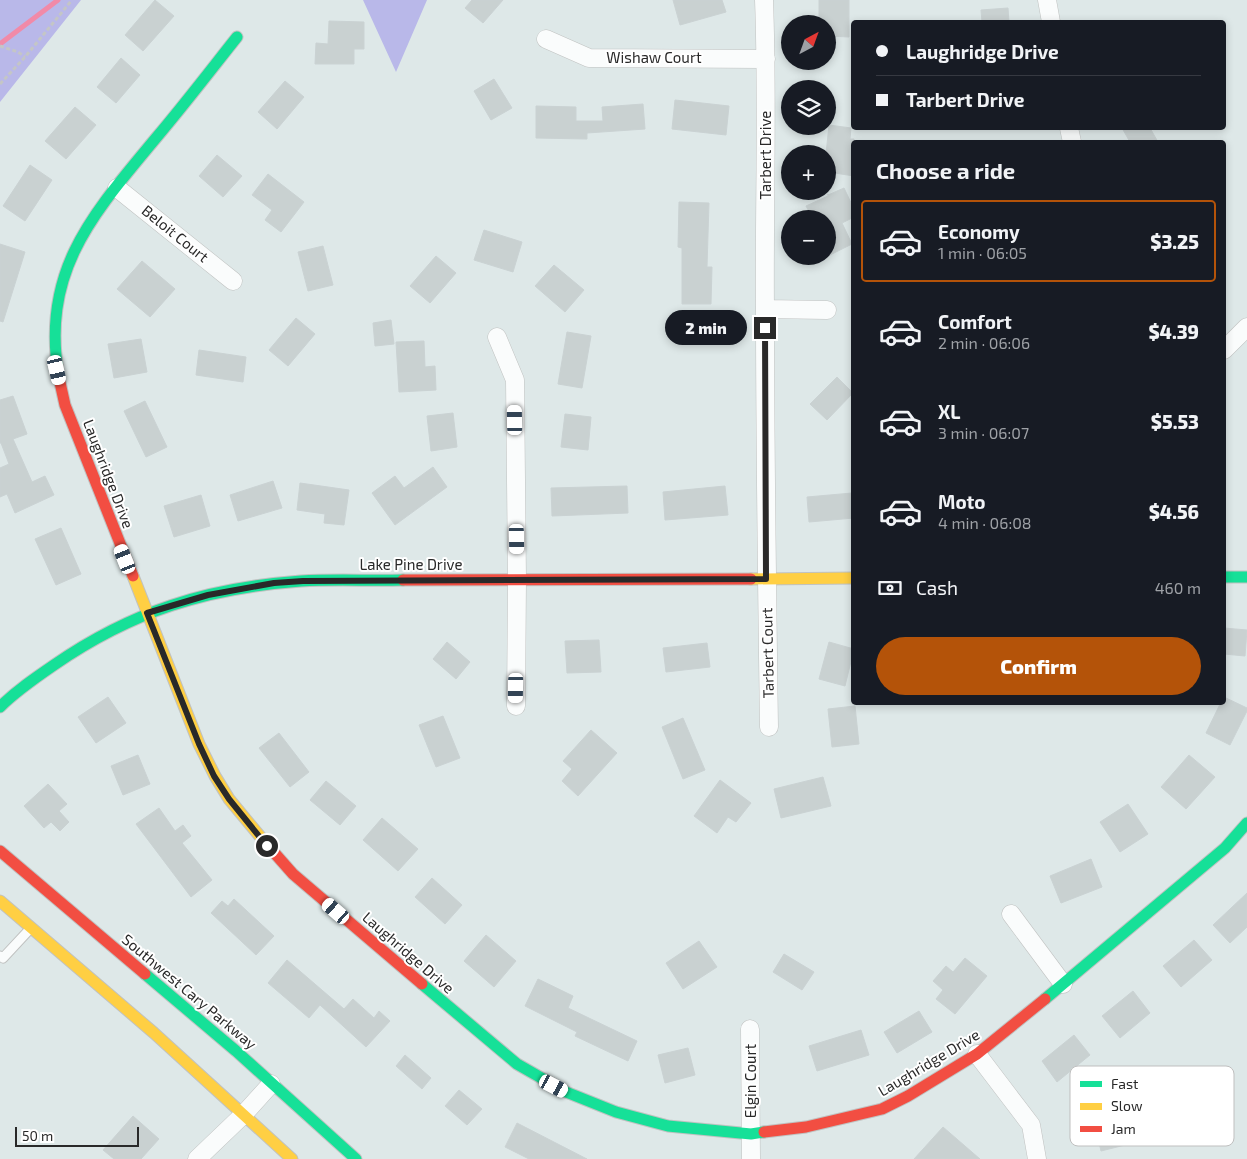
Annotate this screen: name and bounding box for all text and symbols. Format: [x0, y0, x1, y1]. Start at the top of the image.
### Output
north arrow [781, 15, 836, 70]
map controls [781, 15, 836, 265]
text: Laughridge Drive [906, 40, 1059, 63]
street label: Wishaw Court [606, 48, 702, 66]
button: layers [781, 80, 836, 135]
text: Tarbert Drive [906, 88, 1024, 111]
street label: Tarbert Drive [756, 111, 774, 199]
button: + [781, 145, 836, 200]
text: Choose a ride [876, 157, 1015, 183]
street label: Beloit Court [139, 201, 213, 266]
button: − [781, 210, 836, 265]
icon: car [878, 219, 923, 264]
text: Economy [938, 220, 1020, 243]
text: $3.25 [1150, 230, 1199, 253]
text: 1 min · 06:05 [938, 243, 1027, 262]
icon: car [878, 309, 923, 354]
callout: 2 min [665, 310, 748, 346]
text: Comfort [938, 310, 1012, 333]
route end [754, 317, 776, 339]
text: 2 min [685, 318, 727, 337]
text: $4.39 [1148, 320, 1199, 343]
text: 2 min · 06:06 [938, 333, 1030, 352]
car [46, 354, 67, 386]
icon: car [878, 399, 923, 444]
text: XL [938, 400, 960, 423]
car [507, 405, 522, 435]
text: $5.53 [1151, 410, 1199, 433]
street label: Laughridge Drive [80, 417, 138, 531]
text: 3 min · 06:07 [938, 423, 1029, 442]
icon: car [878, 489, 923, 534]
text: Moto [938, 490, 986, 513]
text: $4.56 [1149, 500, 1199, 523]
text: 4 min · 06:08 [938, 513, 1032, 532]
car [509, 524, 524, 554]
car [112, 542, 137, 576]
street label: Lake Pine Drive [359, 555, 463, 573]
icon: cash [876, 574, 904, 602]
text: Cash [916, 576, 958, 599]
text: 460 m [1155, 578, 1201, 597]
street label: Tarbert Court [757, 607, 777, 698]
button: Confirm [876, 637, 1201, 695]
car [508, 673, 523, 703]
route start [256, 835, 278, 857]
car [319, 895, 352, 927]
street label: Laughridge Drive [359, 908, 458, 997]
street label: Southwest Cary Parkway [119, 930, 261, 1053]
street label: Laughridge Drive [874, 1025, 983, 1100]
street label: Elgin Court [741, 1044, 759, 1118]
legend [1070, 1066, 1234, 1146]
car [537, 1072, 570, 1100]
text: Fast [1111, 1075, 1138, 1092]
text: Slow [1111, 1097, 1143, 1114]
text: Jam [1111, 1120, 1136, 1137]
scale bar [15, 1124, 139, 1147]
text: 50 m [22, 1127, 53, 1144]

